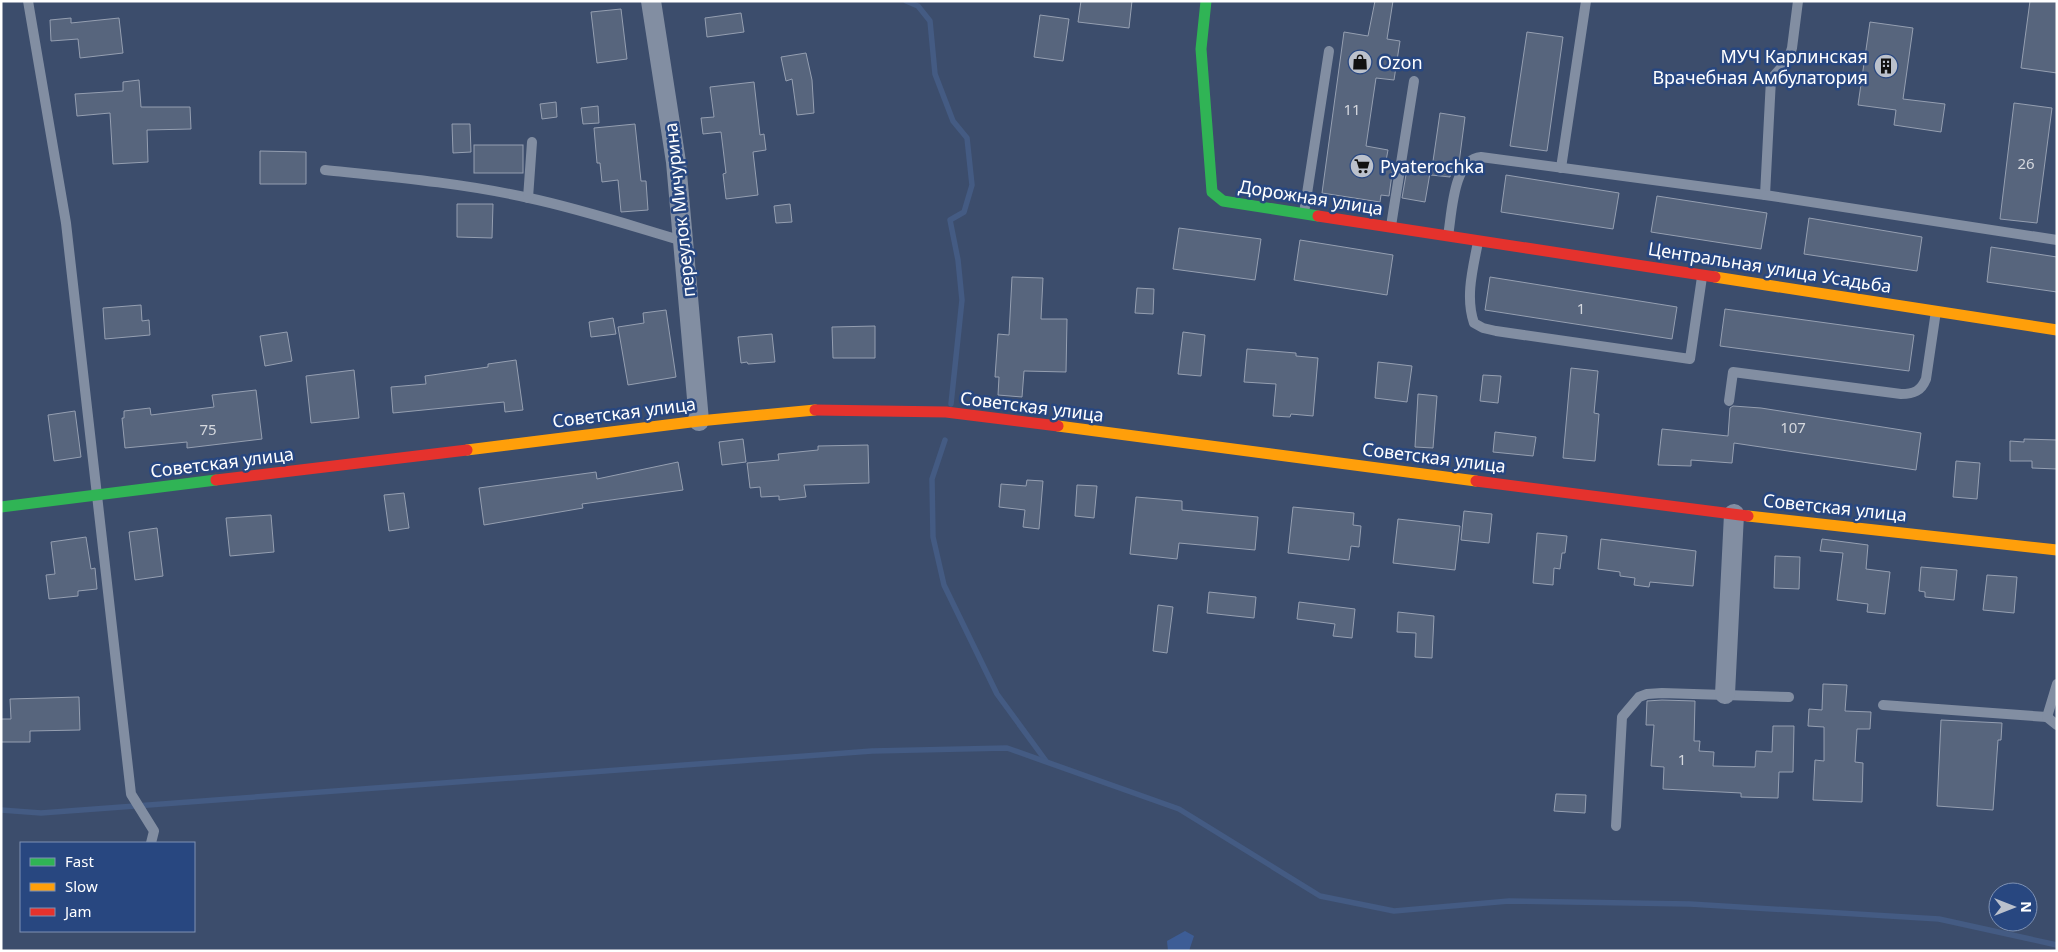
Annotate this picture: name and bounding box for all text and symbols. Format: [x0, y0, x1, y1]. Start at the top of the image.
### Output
place label: МУЧ Карлинская Врачебная Амбулатория [1652, 44, 1868, 89]
shop icon: Ozon [1347, 49, 1373, 75]
place label: Ozon [1378, 50, 1423, 74]
building icon: МУЧ Карлинская Врачебная Амбулатория [1873, 53, 1899, 79]
house number: 11 [1343, 99, 1361, 119]
street label: переулок Мичурина [658, 122, 700, 298]
supermarket icon: Pyaterochka [1349, 153, 1375, 179]
house number: 26 [2017, 153, 2035, 173]
place label: Pyaterochka [1380, 154, 1484, 178]
street label: Дорожная улица [1237, 174, 1385, 220]
street label: Центральная улица Усадьба [1647, 236, 1893, 298]
house number: 1 [1577, 298, 1585, 318]
street label: Советская улица [959, 385, 1105, 427]
street label: Советская улица [551, 391, 697, 433]
house number: 107 [1780, 417, 1806, 437]
house number: 75 [199, 419, 217, 439]
street label: Советская улица [1361, 436, 1507, 478]
street label: Советская улица [149, 441, 295, 483]
street label: Советская улица [1762, 488, 1908, 526]
house number: 1 [1678, 749, 1686, 769]
legend [20, 842, 195, 932]
text: Fast [65, 851, 94, 871]
text: Slow [65, 876, 98, 896]
north arrow [1988, 882, 2038, 932]
text: Jam [63, 901, 92, 921]
text: N [2017, 901, 2036, 913]

